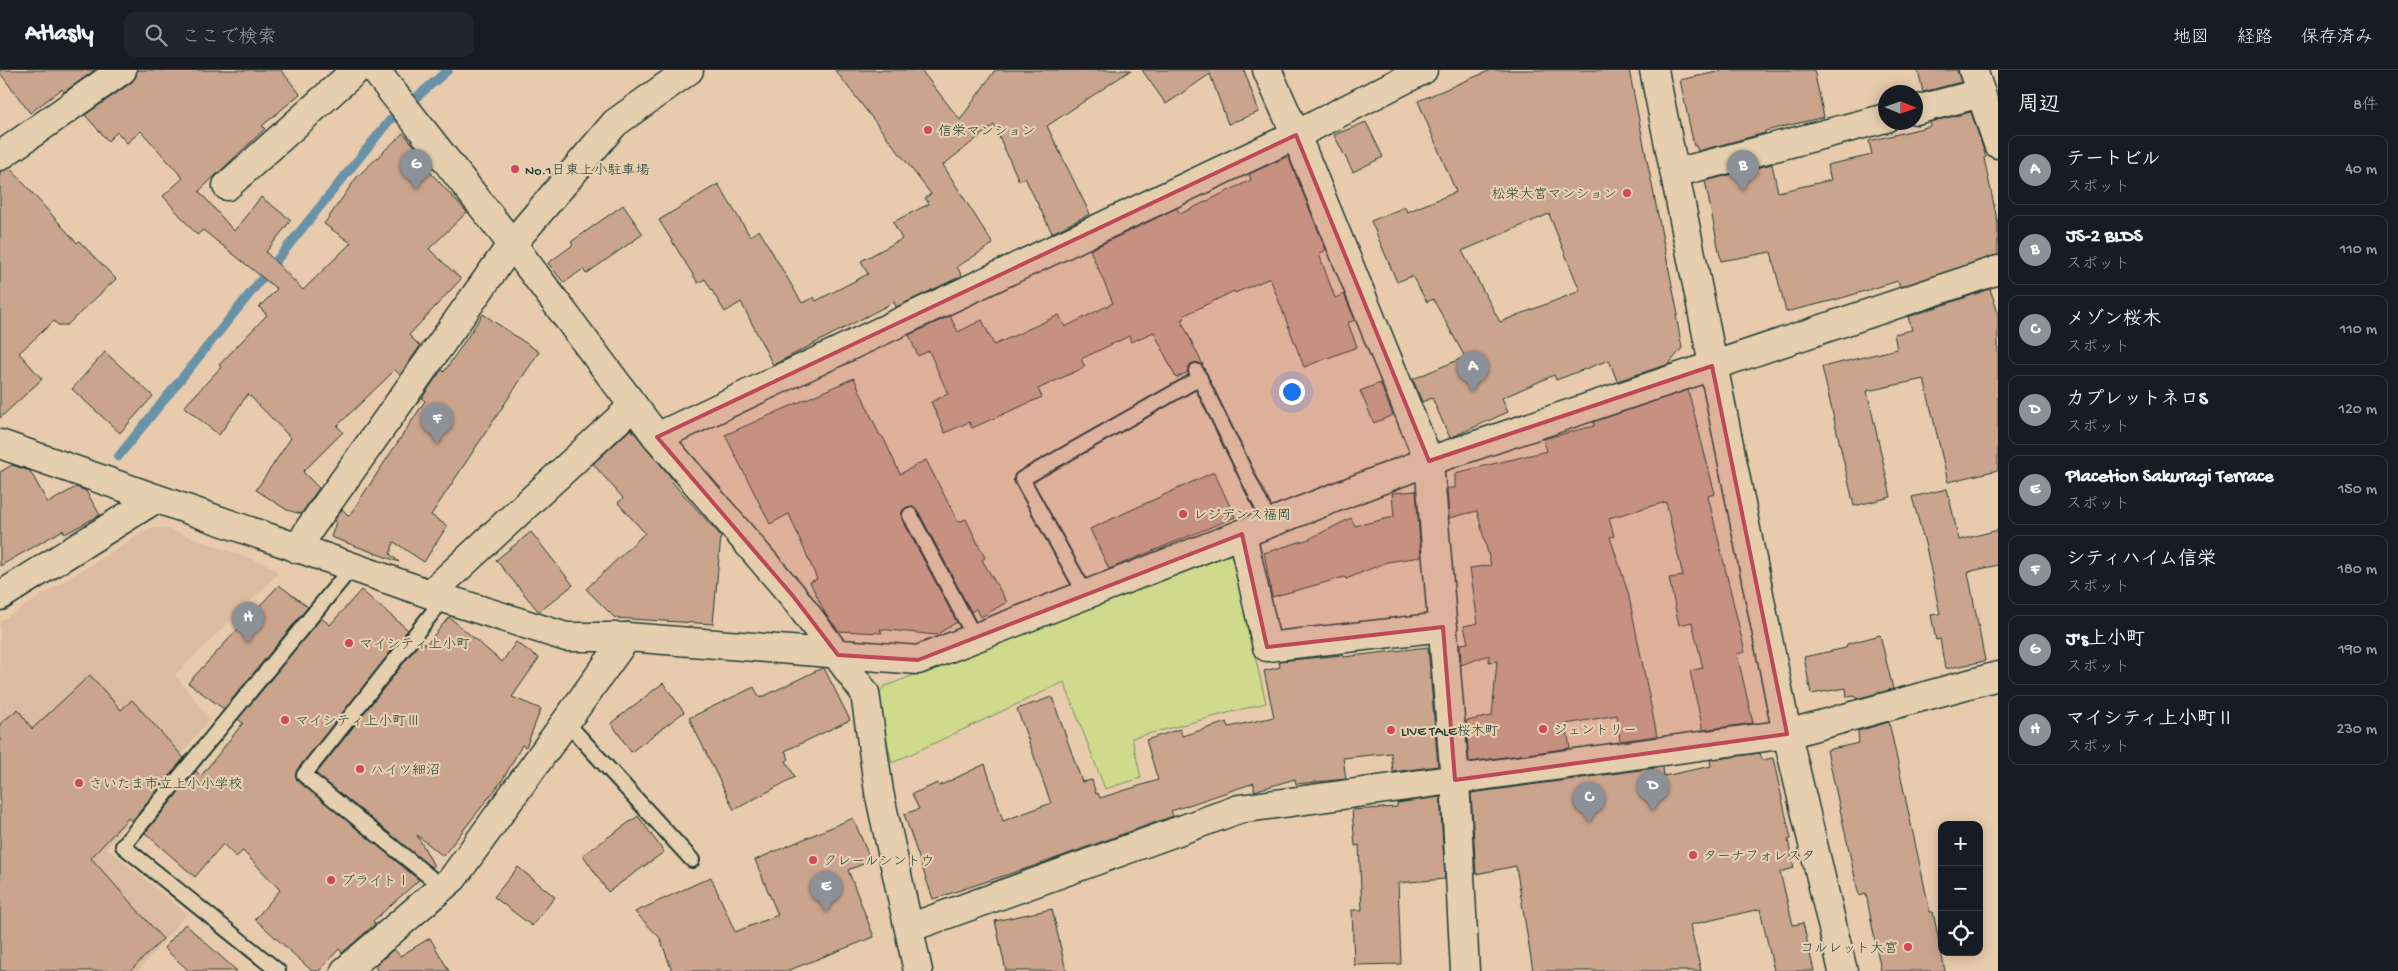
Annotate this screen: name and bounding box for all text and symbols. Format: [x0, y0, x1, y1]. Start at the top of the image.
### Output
search box [124, 12, 474, 57]
text: Atlasly [25, 20, 94, 49]
icon: search [142, 21, 170, 49]
text: ここで検索 [182, 27, 277, 50]
text: 地図 [2173, 28, 2209, 49]
text: 経路 [2237, 28, 2273, 49]
text: 保存済み [2301, 28, 2373, 49]
north arrow [1878, 85, 1923, 130]
text: 周辺 [2018, 94, 2060, 119]
text: 8件 [2353, 97, 2378, 116]
marker: 信栄マンション [922, 124, 934, 136]
place label: 信栄マンション [938, 124, 1035, 141]
pin: G [400, 149, 432, 190]
text: テートビル [2066, 149, 2161, 172]
pin: B [1727, 150, 1759, 191]
text: A [2030, 161, 2040, 180]
text: 40 m [2345, 161, 2377, 180]
marker: No.1日東上小駐車場 [509, 163, 521, 175]
place label: No.1日東上小駐車場 [525, 163, 649, 180]
text: スポット [2066, 179, 2130, 198]
place label: 松栄大宮マンション [1492, 187, 1617, 204]
marker: 松栄大宮マンション [1621, 187, 1633, 199]
text: JS-2 BLDS [2066, 226, 2143, 249]
text: B [2031, 241, 2039, 260]
text: 110 m [2340, 241, 2377, 260]
text: スポット [2066, 256, 2130, 275]
text: メゾン桜木 [2066, 309, 2161, 332]
text: C [2031, 321, 2039, 340]
text: 110 m [2340, 321, 2377, 340]
text: スポット [2066, 339, 2130, 358]
pin: A [1457, 351, 1489, 392]
your location [1279, 379, 1305, 405]
text: カプレットネロS [2066, 389, 2208, 412]
text: D [2030, 401, 2040, 420]
text: 120 m [2338, 401, 2377, 420]
pin: F [421, 403, 453, 444]
text: スポット [2066, 419, 2130, 438]
text: Placetion Sakuragi Terrace [2066, 466, 2274, 489]
text: E [2030, 481, 2040, 500]
text: 150 m [2338, 481, 2377, 500]
text: スポット [2066, 496, 2130, 515]
marker: レジデンス福岡 [1177, 508, 1189, 520]
place label: レジデンス福岡 [1193, 508, 1291, 525]
text: シティハイム信栄 [2066, 549, 2216, 572]
text: F [2031, 561, 2039, 580]
text: 180 m [2338, 561, 2377, 580]
text: スポット [2066, 579, 2130, 598]
pin: H [232, 602, 264, 643]
text: J's上小町 [2066, 629, 2145, 652]
marker: マイシティ上小町 [343, 637, 355, 649]
place label: マイシティ上小町 [359, 637, 470, 654]
text: G [2030, 641, 2040, 660]
text: 190 m [2338, 641, 2377, 660]
text: スポット [2066, 659, 2130, 678]
text: マイシティ上小町Ⅱ [2066, 709, 2235, 732]
marker: マイシティ上小町Ⅲ [279, 714, 291, 726]
place label: マイシティ上小町Ⅲ [295, 714, 420, 731]
text: H [2030, 721, 2040, 740]
text: 230 m [2337, 721, 2377, 740]
marker: ジェントリー [1537, 723, 1549, 735]
place label: ジェントリー [1553, 723, 1637, 740]
marker: LIVE TALE桜木町 [1385, 724, 1397, 736]
place label: LIVE TALE桜木町 [1401, 724, 1499, 741]
text: スポット [2066, 739, 2130, 758]
marker: ハイツ細沼 [354, 763, 366, 775]
place label: ハイツ細沼 [370, 763, 440, 780]
pin: D [1637, 770, 1669, 811]
marker: さいたま市立上小小学校 [73, 777, 85, 789]
place label: さいたま市立上小小学校 [89, 777, 242, 794]
pin: C [1573, 782, 1605, 823]
map controls [1938, 821, 1983, 956]
button: + [1938, 821, 1983, 866]
marker: ターナフォレスタ [1687, 849, 1699, 861]
place label: ターナフォレスタ [1703, 849, 1815, 866]
marker: クレールシントウ [807, 854, 819, 866]
place label: クレールシントウ [823, 854, 935, 871]
button: − [1938, 866, 1983, 911]
pin: E [810, 871, 842, 912]
marker: ブライトⅠ [325, 874, 337, 886]
place label: ブライトⅠ [341, 874, 410, 891]
button: locate [1938, 911, 1983, 956]
place label: コルレット大宮 [1800, 941, 1898, 958]
marker: コルレット大宮 [1902, 941, 1914, 953]

